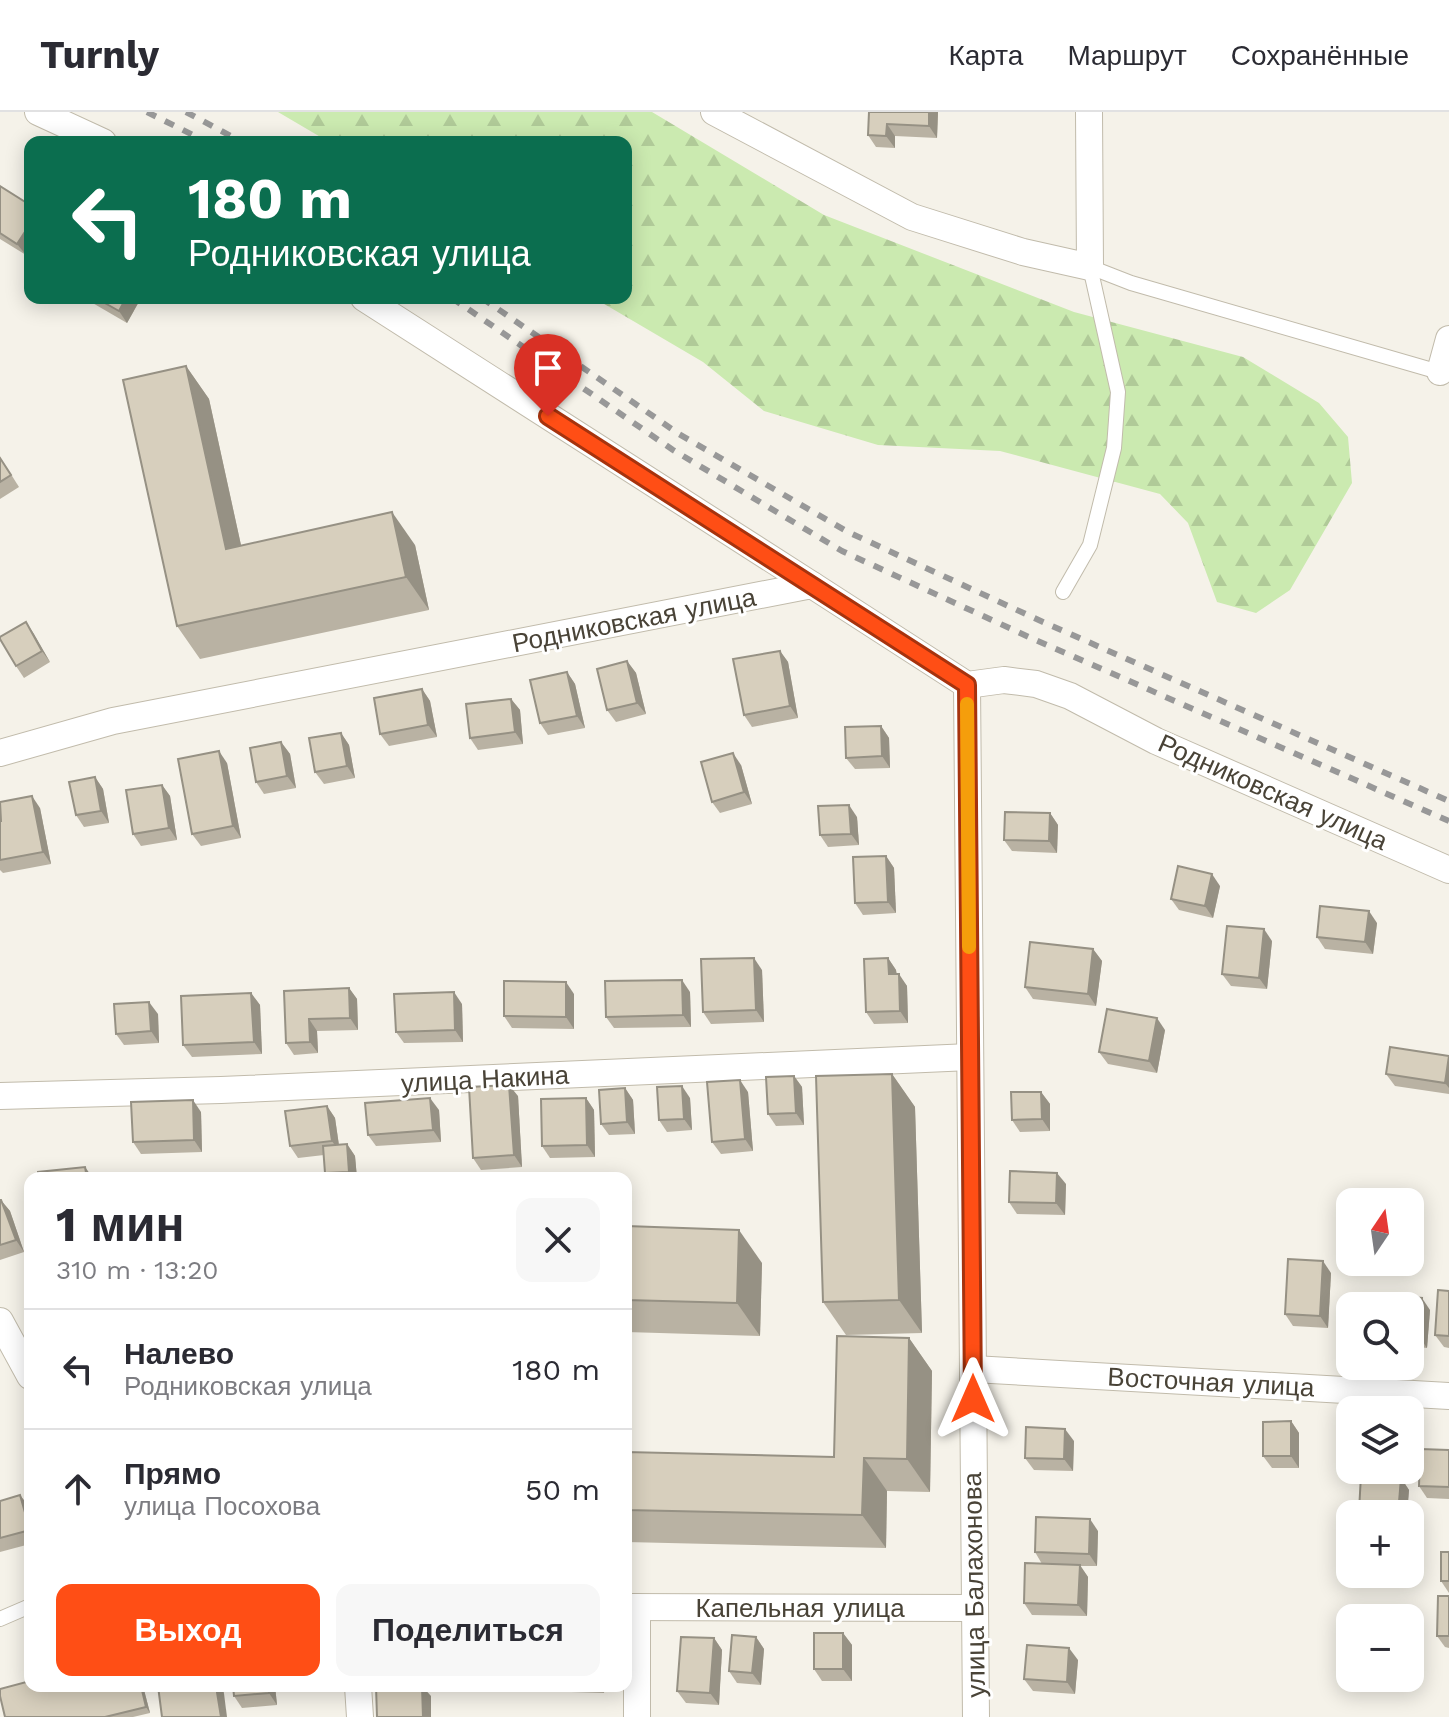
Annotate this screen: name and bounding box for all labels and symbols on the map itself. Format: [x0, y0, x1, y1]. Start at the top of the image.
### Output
pin [514, 334, 582, 416]
street label: Родниковская улица [510, 582, 759, 658]
street label: Родниковская улица [1154, 728, 1393, 856]
street label: улица Накина [400, 1060, 570, 1098]
north arrow [1336, 1188, 1424, 1276]
position arrow [931, 1357, 1015, 1441]
street label: Восточная улица [1107, 1362, 1316, 1402]
street label: улица Балахонова [957, 1471, 991, 1698]
street label: Капельная улица [695, 1593, 905, 1623]

